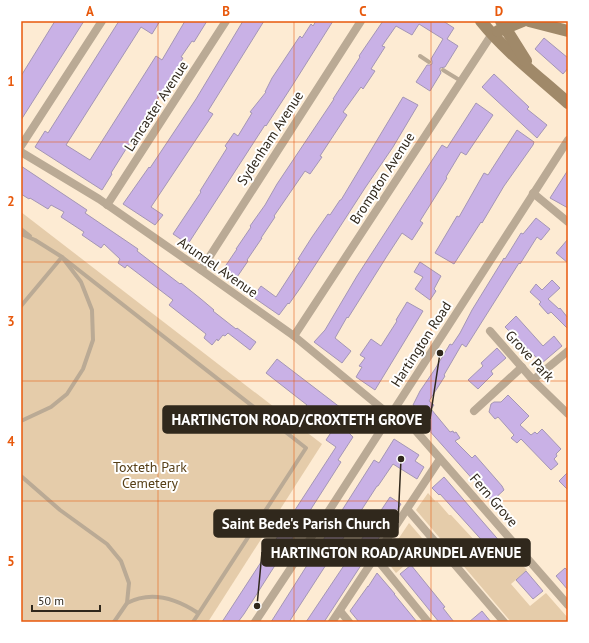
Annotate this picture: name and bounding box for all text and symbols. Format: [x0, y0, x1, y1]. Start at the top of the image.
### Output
text: A [86, 3, 94, 20]
text: B [222, 3, 230, 20]
text: C [359, 3, 367, 20]
text: D [495, 3, 503, 20]
street label: Lancaster Avenue [120, 57, 192, 155]
text: 1 [7, 73, 15, 90]
street label: Sydenham Avenue [233, 87, 307, 189]
street label: Brompton Avenue [346, 129, 418, 227]
text: 2 [7, 193, 15, 210]
street label: Arundel Avenue [174, 233, 262, 301]
street label: Hartington Road [387, 298, 455, 390]
text: 3 [7, 313, 15, 330]
street label: Grove Park [502, 327, 559, 386]
callout: HARTINGTON ROAD/CROXTETH GROVE [163, 406, 430, 433]
text: HARTINGTON ROAD/CROXTETH GROVE [172, 410, 423, 429]
text: 4 [7, 433, 15, 450]
park label: Toxteth Park Cemetery [113, 458, 187, 492]
street label: Fern Grove [466, 470, 522, 530]
callout: Saint Bede's Parish Church [214, 510, 398, 537]
text: Saint Bede's Parish Church [222, 514, 390, 533]
callout: HARTINGTON ROAD/ARUNDEL AVENUE [262, 539, 530, 566]
text: HARTINGTON ROAD/ARUNDEL AVENUE [271, 543, 522, 562]
text: 5 [7, 553, 15, 570]
scale bar [32, 587, 100, 613]
text: 50 m [38, 593, 64, 608]

